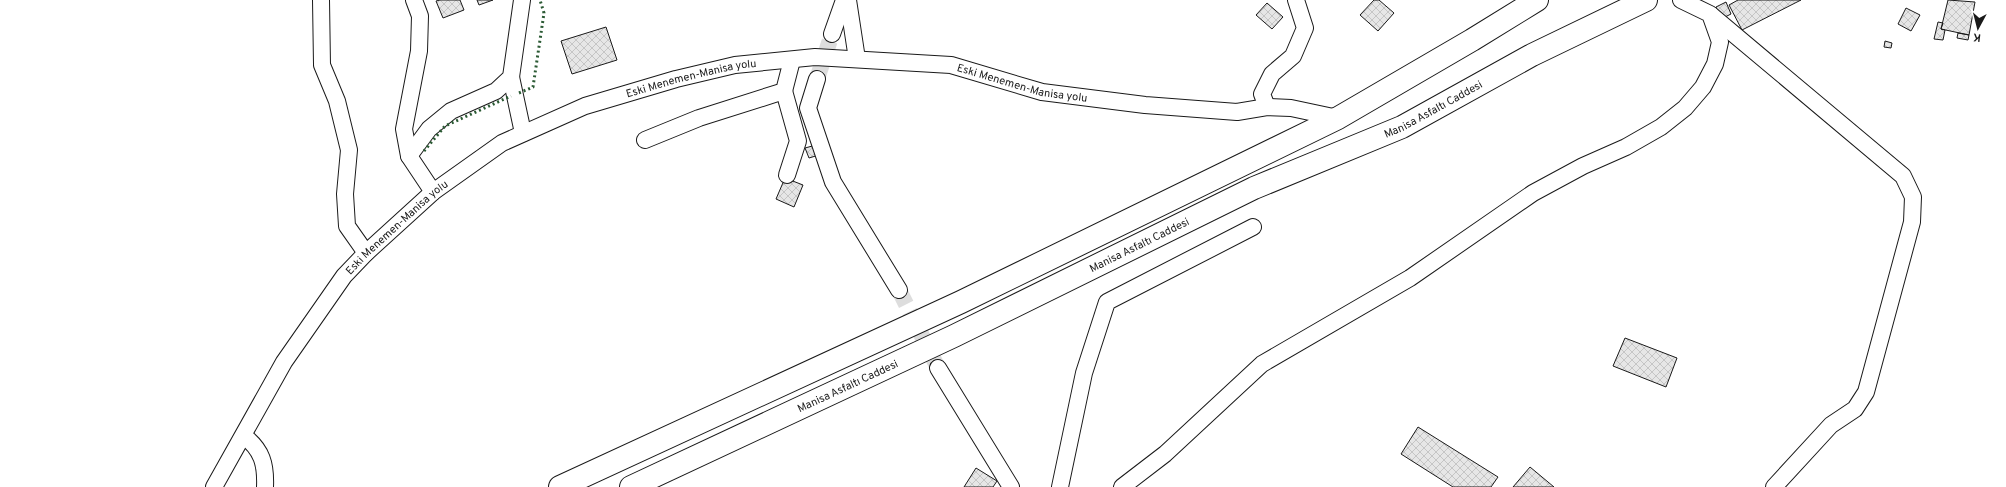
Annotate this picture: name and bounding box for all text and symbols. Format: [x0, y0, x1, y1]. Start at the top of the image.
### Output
north arrow [1958, 8, 1998, 48]
text: K [1972, 29, 1982, 44]
street label: Eski Menemen-Manisa yolu [624, 57, 757, 101]
street label: Eski Menemen-Manisa yolu [955, 61, 1088, 106]
street label: Manisa Asfaltı Caddesi [1382, 78, 1485, 142]
street label: Eski Menemen-Manisa yolu [343, 178, 451, 278]
street label: Manisa Asfaltı Caddesi [1087, 215, 1192, 276]
street label: Manisa Asfaltı Caddesi [795, 357, 901, 416]

